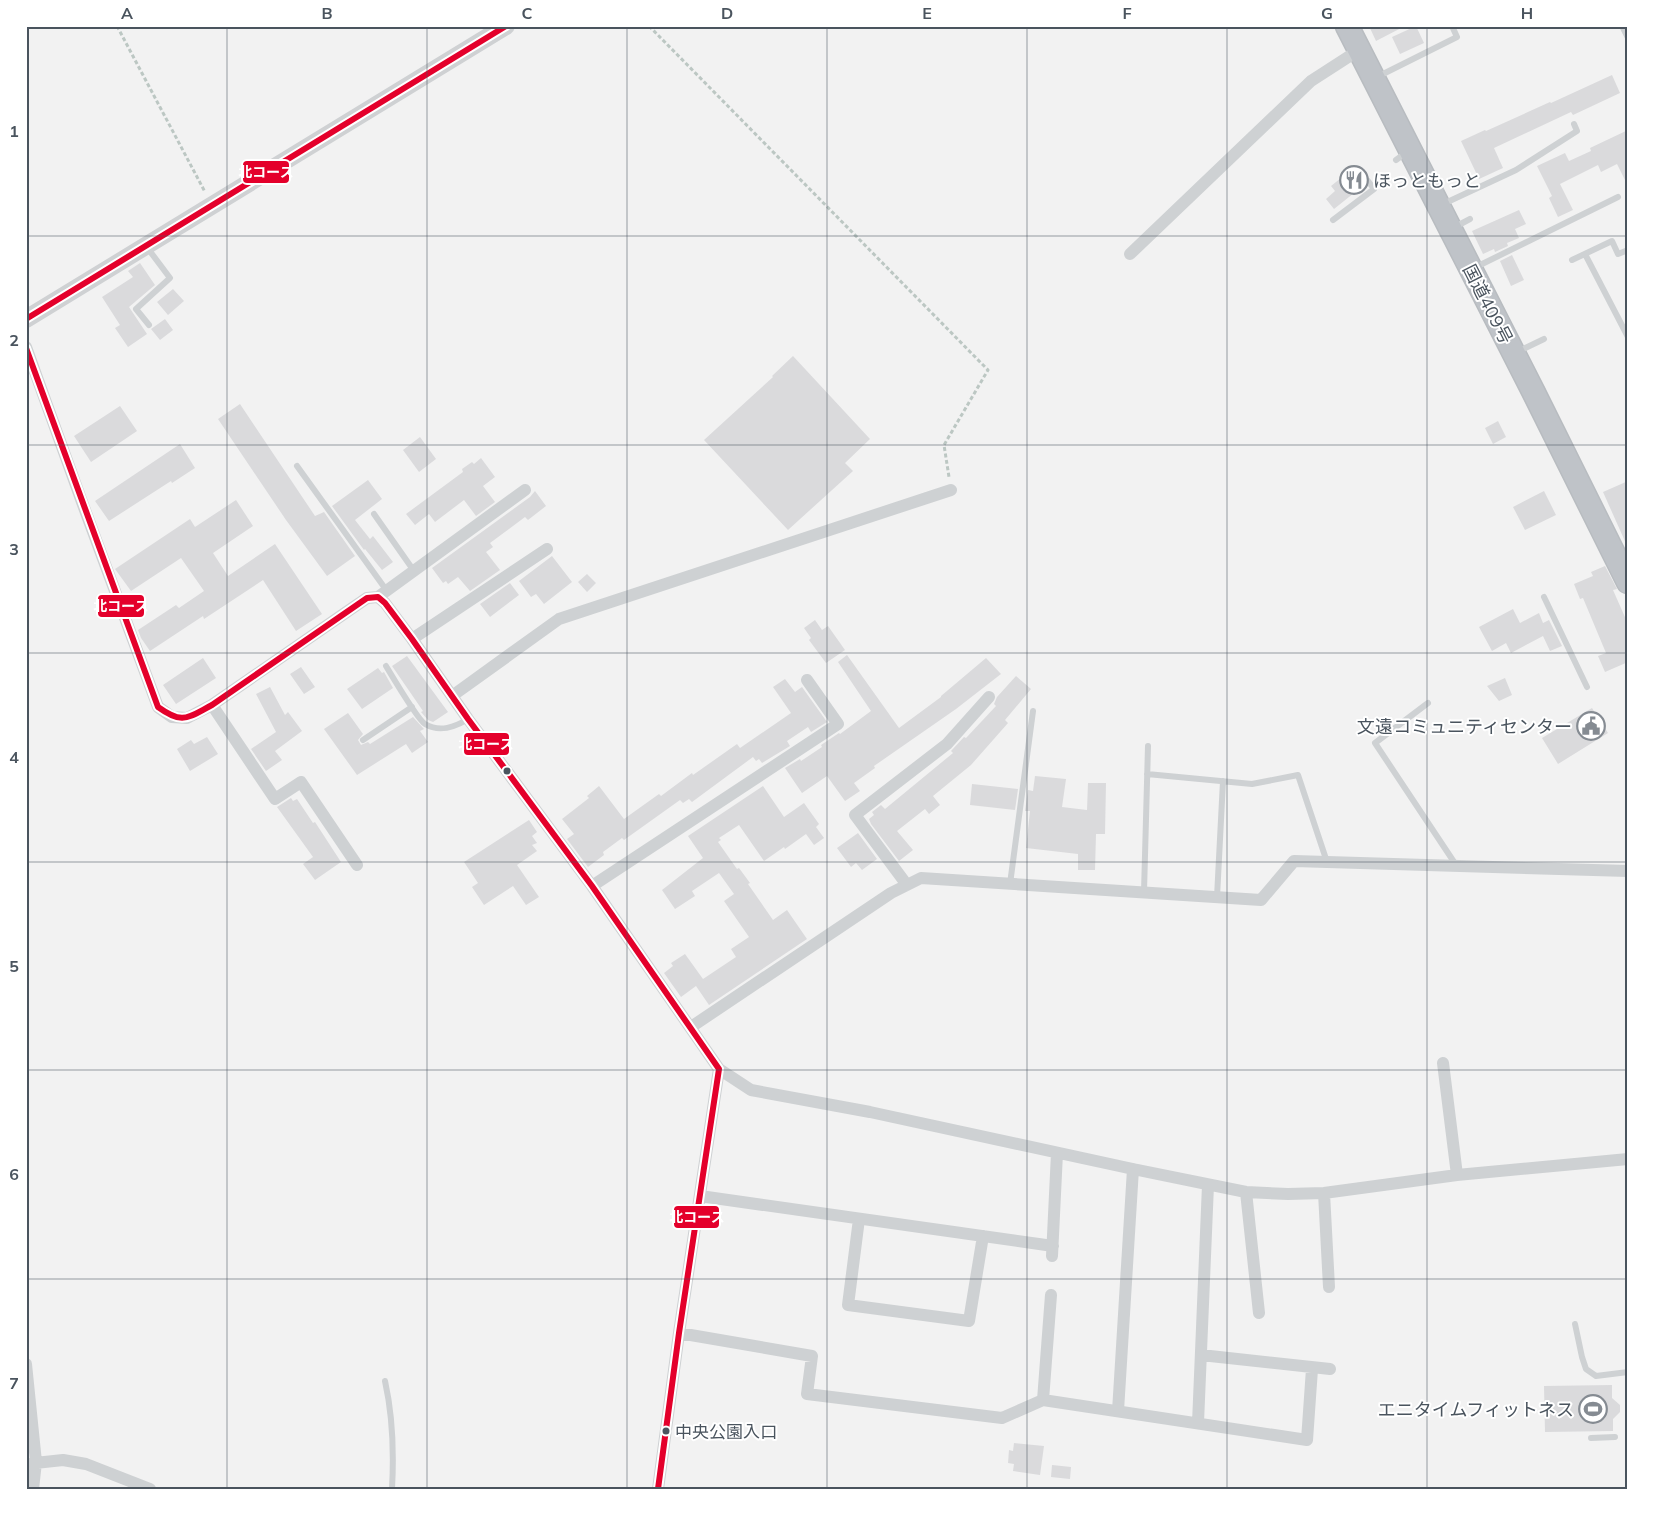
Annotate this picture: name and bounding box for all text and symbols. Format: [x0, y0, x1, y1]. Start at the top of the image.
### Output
text: A [121, 3, 133, 23]
text: B [321, 3, 333, 23]
text: C [522, 3, 533, 23]
text: D [721, 3, 733, 23]
text: E [922, 3, 932, 23]
text: F [1122, 3, 1132, 23]
text: G [1321, 3, 1333, 23]
text: H [1521, 3, 1533, 23]
text: 1 [9, 121, 19, 141]
line badge: 北コース [242, 160, 290, 184]
text: 北コース [238, 163, 294, 181]
restaurant icon: ほっともっと [1339, 165, 1369, 195]
place label: ほっともっと [1373, 169, 1481, 192]
street label: 国道409号 [1458, 260, 1518, 348]
text: 2 [9, 330, 19, 350]
text: 3 [9, 539, 19, 559]
line badge: 北コース [97, 594, 145, 618]
text: 北コース [93, 597, 149, 615]
public building icon: 文遠コミュニティセンター [1576, 711, 1606, 741]
place label: 文遠コミュニティセンター [1357, 715, 1572, 738]
line badge: 北コース [463, 732, 510, 756]
text: 北コース [458, 735, 514, 753]
text: 4 [9, 747, 19, 767]
unlabelled marker [502, 766, 512, 776]
text: 5 [9, 956, 19, 976]
text: 6 [9, 1164, 19, 1184]
line badge: 北コース [673, 1205, 720, 1229]
text: 北コース [669, 1208, 725, 1226]
text: 7 [9, 1373, 19, 1393]
sports icon: エニタイムフィットネス [1578, 1394, 1608, 1424]
place label: エニタイムフィットネス [1378, 1398, 1574, 1421]
place label: 中央公園入口 [675, 1421, 777, 1442]
marker: 中央公園入口 [661, 1426, 671, 1436]

